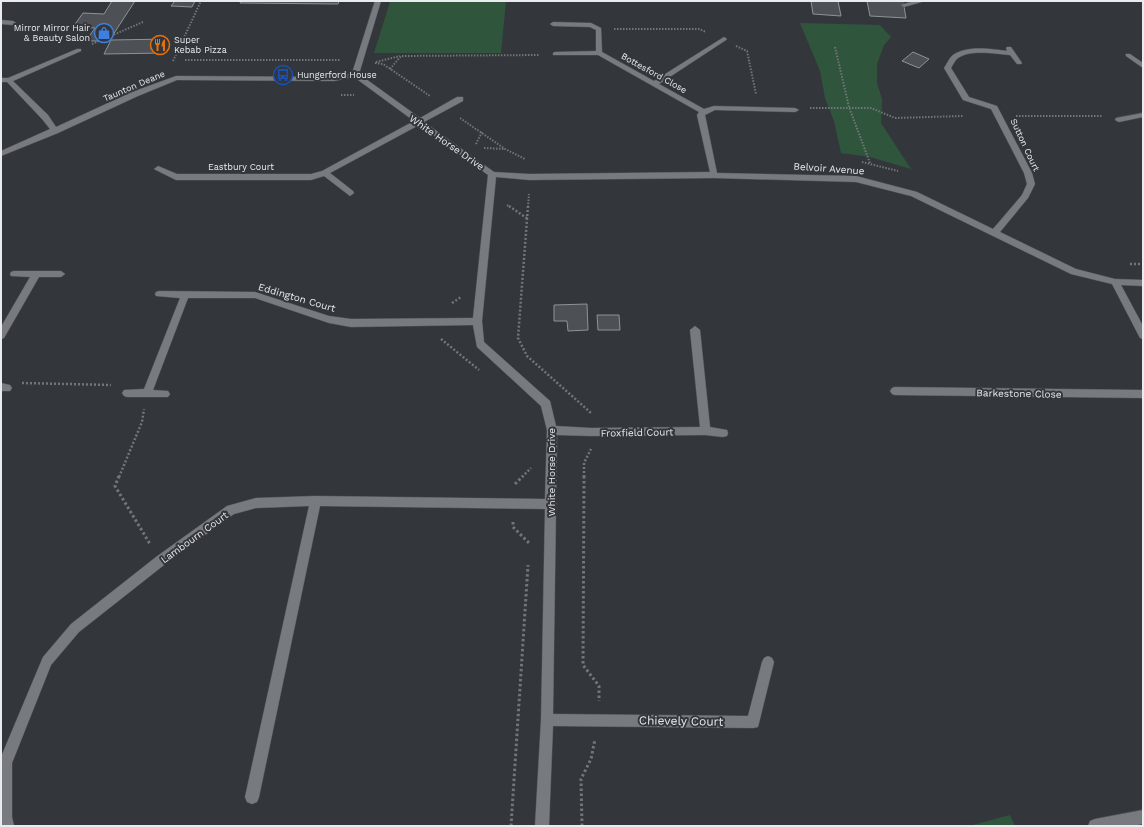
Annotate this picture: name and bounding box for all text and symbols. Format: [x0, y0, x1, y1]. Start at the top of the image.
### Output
shop icon: Mirror Mirror Hair & Beauty Salon [93, 22, 115, 44]
place label: Mirror Mirror Hair & Beauty Salon [14, 23, 90, 43]
restaurant icon: Super Kebab Pizza [149, 34, 171, 56]
place label: Super Kebab Pizza [174, 35, 227, 55]
street label: Bottesford Close [619, 51, 689, 95]
bus stop icon: Hungerford House [272, 64, 294, 86]
street label: Taunton Deane [102, 68, 166, 104]
place label: Hungerford House [297, 70, 377, 80]
street label: White Horse Drive [407, 113, 486, 172]
street label: Sutton Court [1009, 117, 1042, 173]
street label: Belvoir Avenue [793, 161, 865, 176]
street label: Eastbury Court [208, 162, 274, 172]
street label: Eddington Court [257, 281, 337, 314]
street label: Barkestone Close [976, 387, 1062, 400]
street label: Froxfield Court [600, 426, 674, 439]
street label: White Horse Drive [546, 428, 557, 516]
street label: Lambourn Court [159, 509, 231, 565]
street label: Chievely Court [639, 713, 723, 729]

